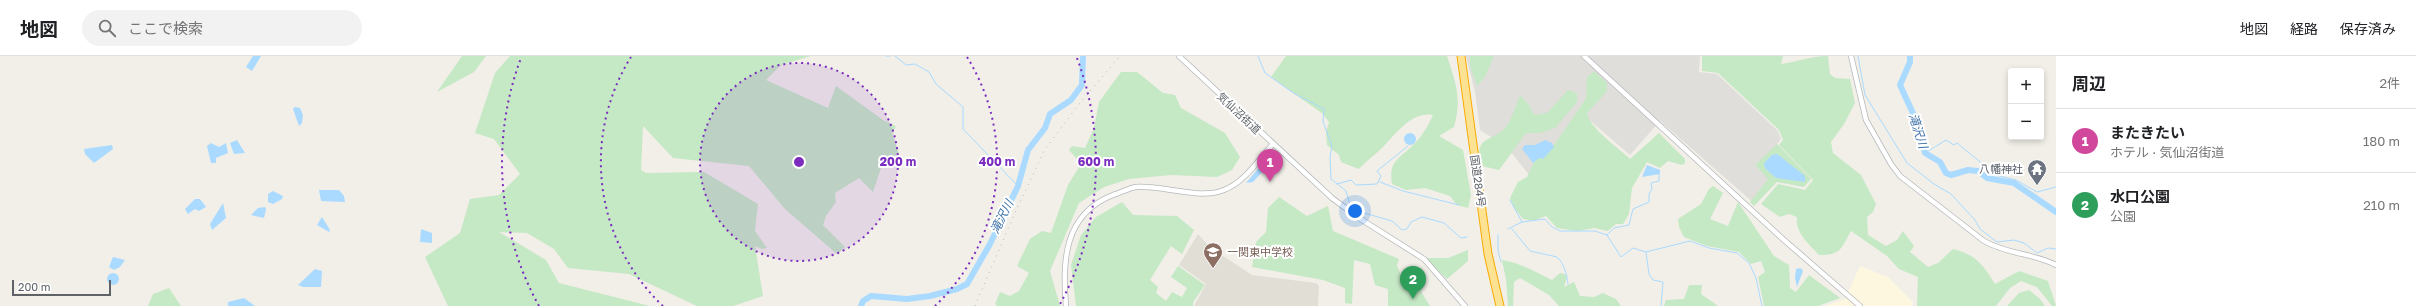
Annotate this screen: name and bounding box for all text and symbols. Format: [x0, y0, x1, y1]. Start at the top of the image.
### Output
search box [82, 10, 362, 46]
text: 地図 [20, 17, 58, 40]
icon: search [96, 17, 118, 39]
text: ここで検索 [128, 19, 203, 37]
text: 地図 [2240, 20, 2268, 37]
text: 経路 [2290, 20, 2318, 37]
text: 保存済み [2340, 20, 2396, 37]
map controls [2008, 68, 2044, 140]
button: + [2008, 68, 2044, 104]
text: 周辺 [2072, 73, 2106, 94]
text: 2件 [2379, 75, 2400, 91]
street label: 気仙沼街道 [1215, 89, 1264, 136]
button: − [2008, 104, 2044, 140]
water label: 滝沢川 [1906, 111, 1932, 152]
text: またきたい [2110, 123, 2185, 141]
text: 1 [2082, 133, 2088, 149]
text: 180 m [2363, 133, 2400, 149]
text: ホテル · 気仙沼街道 [2110, 144, 2224, 160]
pin: 1 [1257, 149, 1283, 182]
text: 200 m [880, 154, 916, 169]
text: 400 m [979, 154, 1015, 169]
text: 600 m [1078, 154, 1114, 169]
street label: 国道284号 [1468, 154, 1489, 208]
centre of rings [792, 155, 806, 169]
temple icon: 八幡神社 [2026, 158, 2048, 186]
place label: 八幡神社 [1979, 162, 2023, 175]
text: 水口公園 [2110, 187, 2170, 205]
water label: 滝沢川 [987, 196, 1017, 236]
text: 2 [2081, 197, 2089, 213]
text: 210 m [2363, 197, 2400, 213]
your location [1345, 201, 1365, 221]
text: 公園 [2110, 208, 2136, 224]
school or university icon: 一関東中学校 [1202, 241, 1224, 269]
place label: 一関東中学校 [1227, 245, 1293, 258]
pin: 2 [1400, 266, 1426, 299]
scale bar [12, 278, 111, 297]
text: 200 m [18, 280, 51, 293]

